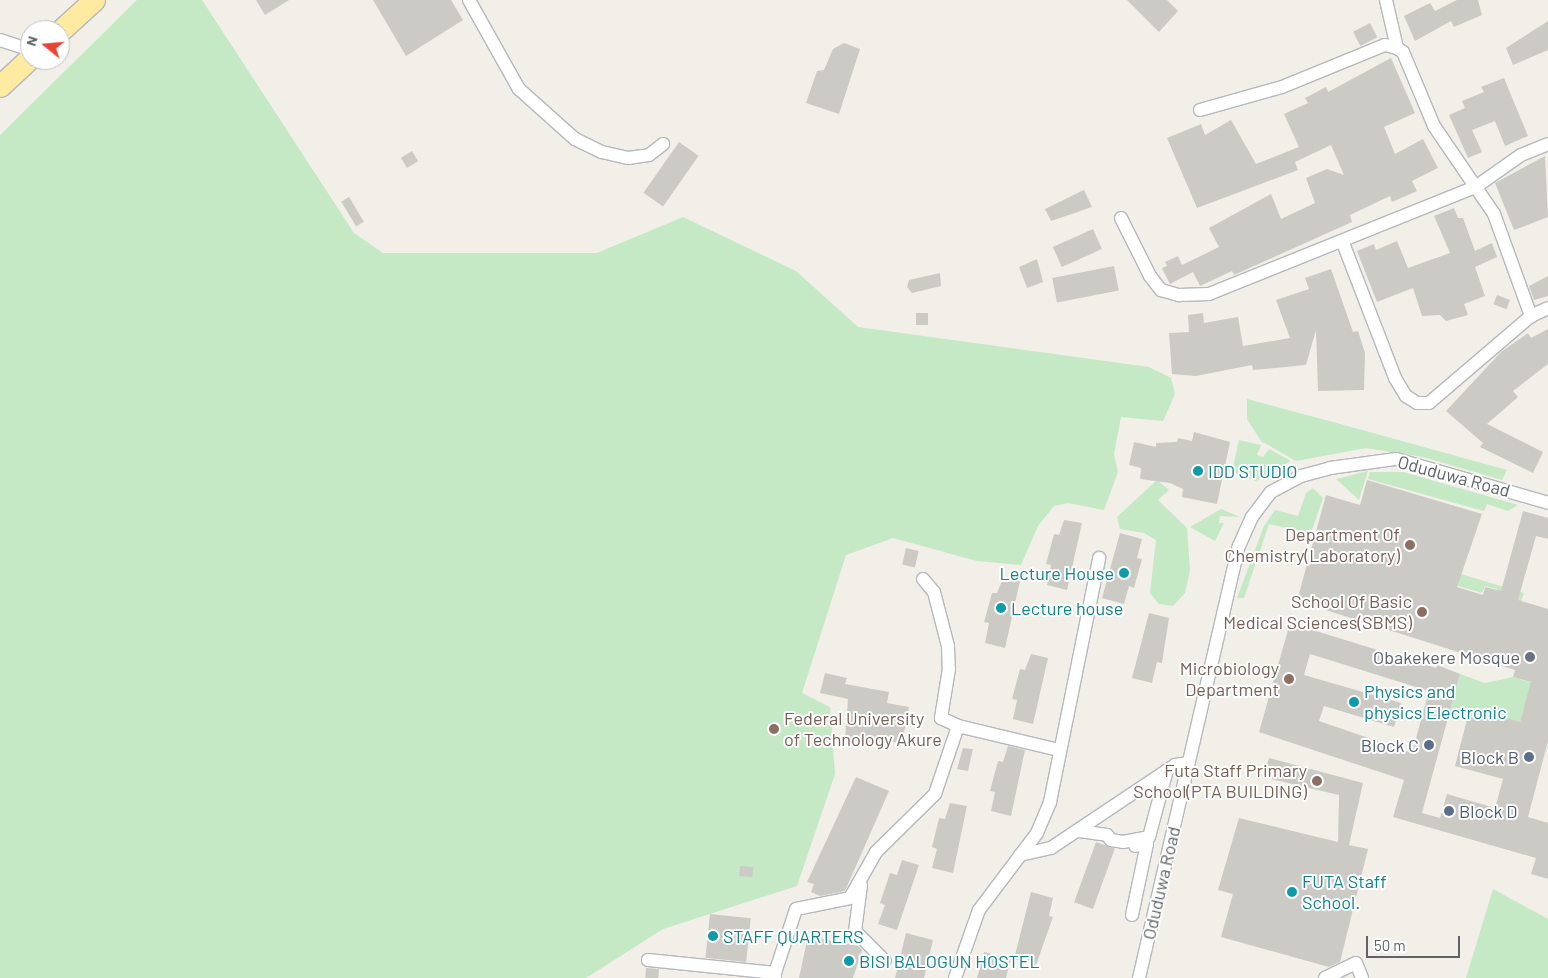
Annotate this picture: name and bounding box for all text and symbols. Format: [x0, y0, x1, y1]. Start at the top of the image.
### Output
north arrow [20, 20, 70, 70]
text: N [22, 34, 41, 48]
street label: Oduduwa Road [1395, 451, 1513, 501]
place label: IDD STUDIO [1208, 460, 1298, 482]
marker: IDD STUDIO [1192, 465, 1204, 477]
place label: Department Of Chemistry(Laboratory) [1224, 524, 1400, 566]
marker: Department Of Chemistry(Laboratory) [1404, 539, 1416, 551]
place label: Lecture House [999, 562, 1114, 584]
marker: Lecture House [1118, 567, 1130, 579]
place label: School Of Basic Medical Sciences(SBMS) [1223, 591, 1412, 634]
place label: Lecture house [1011, 597, 1123, 619]
marker: Lecture house [995, 602, 1007, 614]
marker: School Of Basic Medical Sciences(SBMS) [1416, 606, 1428, 618]
place label: Obakekere Mosque [1373, 646, 1520, 668]
marker: Obakekere Mosque [1524, 651, 1536, 663]
place label: Microbiology Department [1180, 658, 1279, 701]
marker: Microbiology Department [1283, 673, 1295, 685]
place label: Physics and physics Electronic [1364, 681, 1507, 724]
marker: Physics and physics Electronic [1348, 696, 1360, 708]
place label: Federal University of Technology Akure [784, 708, 942, 751]
marker: Federal University of Technology Akure [768, 723, 780, 735]
place label: Block C [1361, 734, 1419, 756]
marker: Block C [1423, 739, 1435, 751]
place label: Block B [1461, 746, 1519, 768]
marker: Block B [1523, 751, 1535, 763]
place label: Futa Staff Primary School(PTA BUILDING) [1133, 760, 1307, 802]
marker: Futa Staff Primary School(PTA BUILDING) [1311, 775, 1323, 787]
place label: Block D [1459, 800, 1517, 822]
marker: Block D [1443, 805, 1455, 817]
street label: Oduduwa Road [1137, 824, 1185, 942]
place label: FUTA Staff School. [1302, 871, 1387, 914]
marker: FUTA Staff School. [1286, 886, 1298, 898]
place label: STAFF QUARTERS [723, 925, 864, 947]
scale bar [1368, 926, 1462, 958]
marker: STAFF QUARTERS [707, 930, 719, 942]
text: 50 m [1374, 936, 1406, 954]
place label: BISI BALOGUN HOSTEL [859, 950, 1040, 972]
marker: BISI BALOGUN HOSTEL [843, 955, 855, 967]

